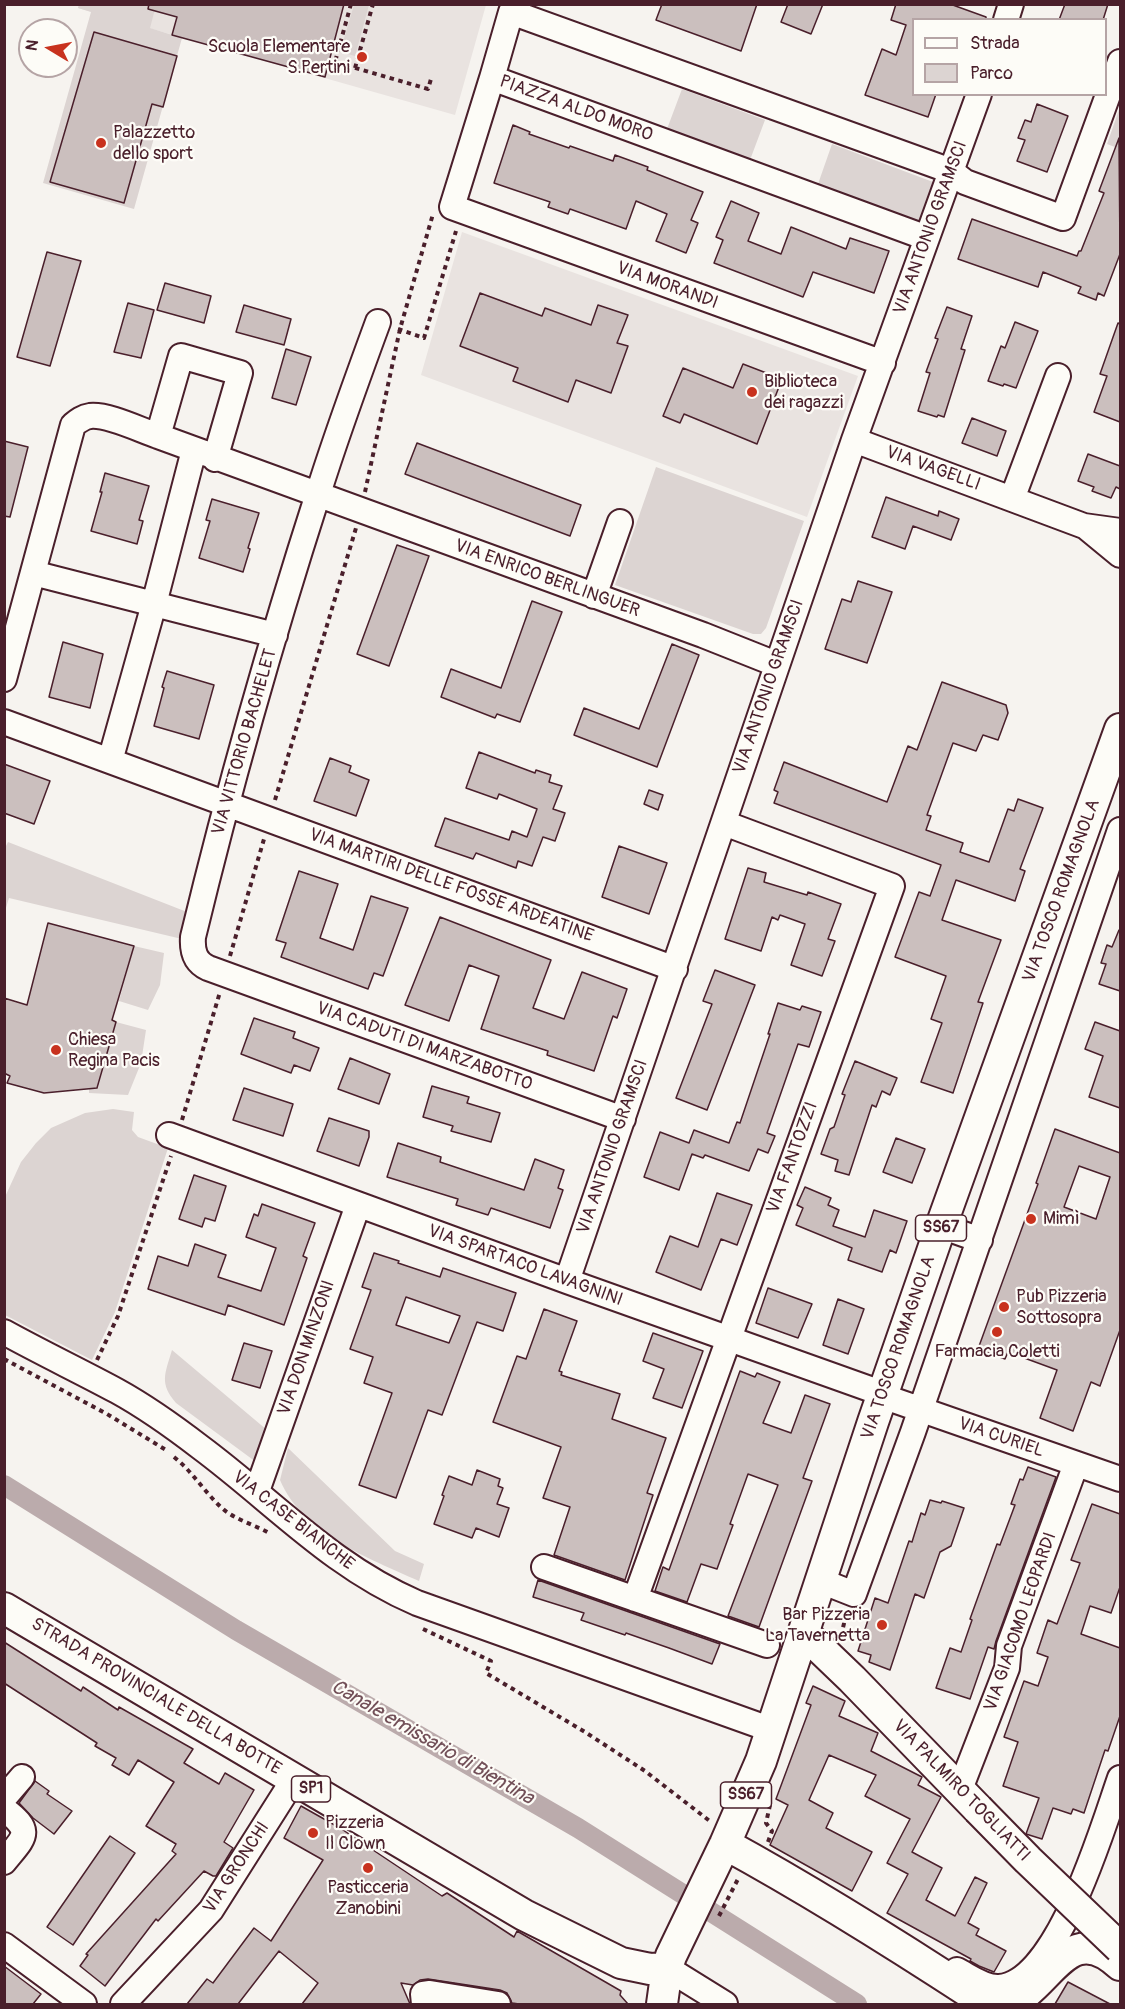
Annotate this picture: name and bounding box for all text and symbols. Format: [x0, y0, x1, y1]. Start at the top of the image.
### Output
north arrow [18, 18, 78, 78]
legend [912, 18, 1107, 96]
text: Strada [970, 32, 1020, 55]
place label: Scuola Elementare S.Pertini [208, 36, 350, 78]
text: N [21, 38, 43, 52]
marker: Scuola Elementare S.Pertini [355, 50, 369, 64]
text: Parco [970, 62, 1013, 85]
street label: PIAZZA ALDO MORO [496, 71, 656, 147]
place label: Palazzetto dello sport [113, 122, 195, 164]
marker: Palazzetto dello sport [94, 136, 108, 150]
street label: VIA ANTONIO GRAMSCI [890, 138, 972, 318]
street label: VIA MORANDI [613, 258, 721, 314]
place label: Biblioteca dei ragazzi [764, 371, 843, 413]
marker: Biblioteca dei ragazzi [745, 385, 759, 399]
street label: VIA VAGELLI [883, 442, 983, 496]
street label: VIA ENRICO BERLINGUER [451, 535, 643, 623]
street label: VIA ANTONIO GRAMSCI [729, 597, 809, 777]
street label: VIA VITTORIO BACHELET [208, 646, 282, 838]
street label: VIA TOSCO ROMAGNOLA [1019, 797, 1105, 985]
street label: VIA MARTIRI DELLE FOSSE ARDEATINE [306, 824, 596, 948]
street label: VIA CADUTI DI MARZABOTTO [313, 998, 535, 1096]
place label: Chiesa Regina Pacis [68, 1029, 160, 1072]
marker: Chiesa Regina Pacis [49, 1043, 63, 1057]
street label: VIA ANTONIO GRAMSCI [573, 1057, 653, 1237]
street label: VIA FANTOZZI [763, 1099, 823, 1217]
place label: Mimì [1043, 1208, 1079, 1230]
marker: Mimì [1024, 1212, 1038, 1226]
road number: SS67 [916, 1215, 966, 1241]
street label: VIA SPARTACO LAVAGNINI [425, 1221, 625, 1311]
street label: VIA TOSCO ROMAGNOLA [857, 1253, 941, 1443]
street label: VIA DON MINZONI [274, 1278, 340, 1418]
place label: Pub Pizzeria Sottosopra [1016, 1286, 1107, 1328]
marker: Pub Pizzeria Sottosopra [997, 1300, 1011, 1314]
marker: Farmacia Coletti [990, 1325, 1004, 1339]
place label: Farmacia Coletti [934, 1341, 1060, 1363]
street label: VIA CURIEL [955, 1413, 1047, 1463]
street label: VIA CASE BIANCHE [228, 1467, 358, 1575]
street label: VIA GIACOMO LEOPARDI [980, 1530, 1062, 1714]
place label: Bar Pizzeria La Tavernetta [765, 1604, 870, 1646]
street label: STRADA PROVINCIALE DELLA BOTTE [27, 1614, 285, 1780]
marker: Bar Pizzeria La Tavernetta [875, 1618, 889, 1632]
water label: Canale emissario di Bientina [327, 1675, 537, 1811]
street label: VIA PALMIRO TOGLIATTI [888, 1716, 1034, 1866]
road number: SP1 [292, 1776, 330, 1802]
road number: SS67 [720, 1782, 771, 1808]
place label: Pizzeria Il Clown [325, 1812, 385, 1854]
street label: VIA GRONCHI [199, 1818, 275, 1918]
marker: Pizzeria Il Clown [306, 1826, 320, 1840]
marker: Pasticceria Zanobini [361, 1861, 375, 1875]
place label: Pasticceria Zanobini [327, 1877, 409, 1920]

